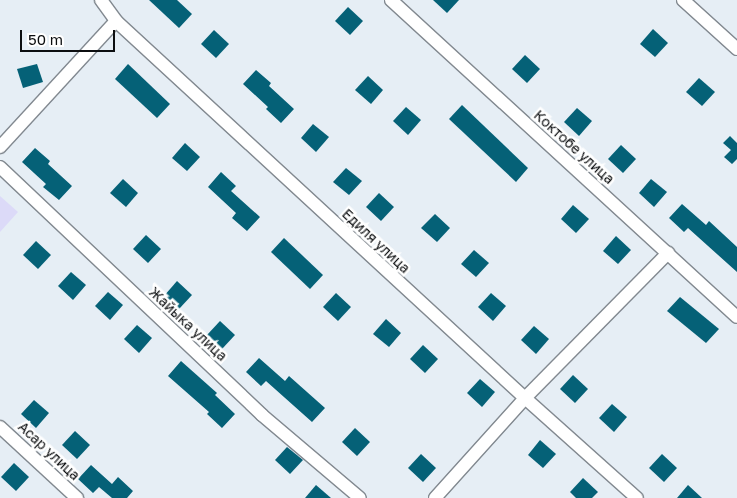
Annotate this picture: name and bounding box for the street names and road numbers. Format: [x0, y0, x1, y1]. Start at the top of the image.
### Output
street label: Коктобе улица [530, 107, 618, 187]
street label: Едиля улица [339, 205, 413, 277]
street label: Жайыка улица [146, 284, 230, 364]
street label: Асар улица [15, 418, 83, 484]

